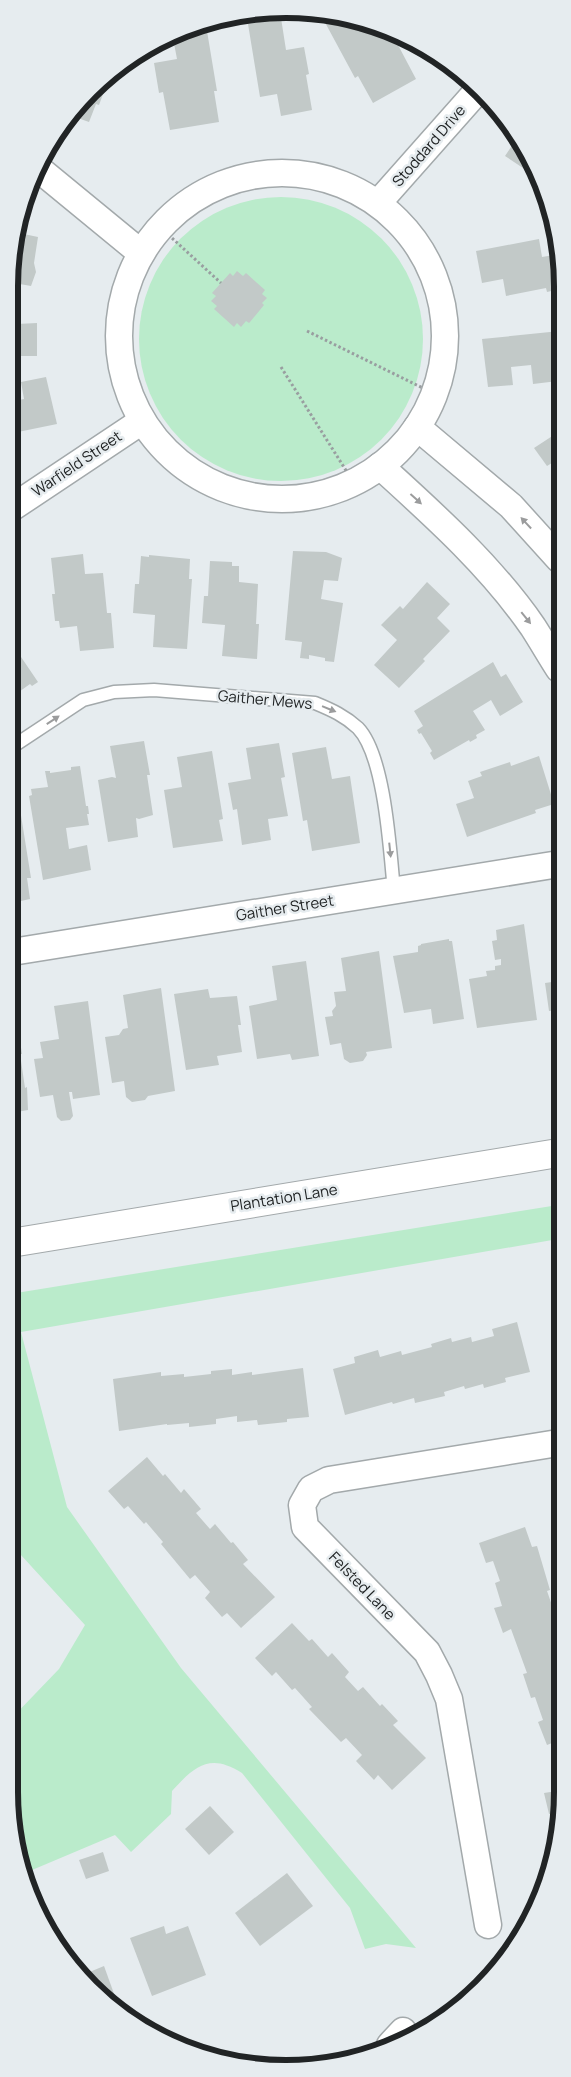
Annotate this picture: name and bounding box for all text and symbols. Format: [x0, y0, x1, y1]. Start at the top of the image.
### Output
street label: Stoddard Drive [387, 100, 470, 191]
street label: Warfield Street [28, 426, 126, 501]
one-way arrow [410, 493, 422, 505]
one-way arrow [520, 517, 532, 529]
one-way arrow [521, 612, 531, 625]
street label: Gaither Mews [217, 685, 313, 714]
one-way arrow [322, 705, 336, 713]
one-way arrow [46, 715, 59, 724]
one-way arrow [386, 842, 394, 858]
street label: Gaither Street [235, 889, 335, 926]
street label: Plantation Lane [229, 1179, 339, 1216]
street label: Felsted Lane [324, 1547, 400, 1625]

